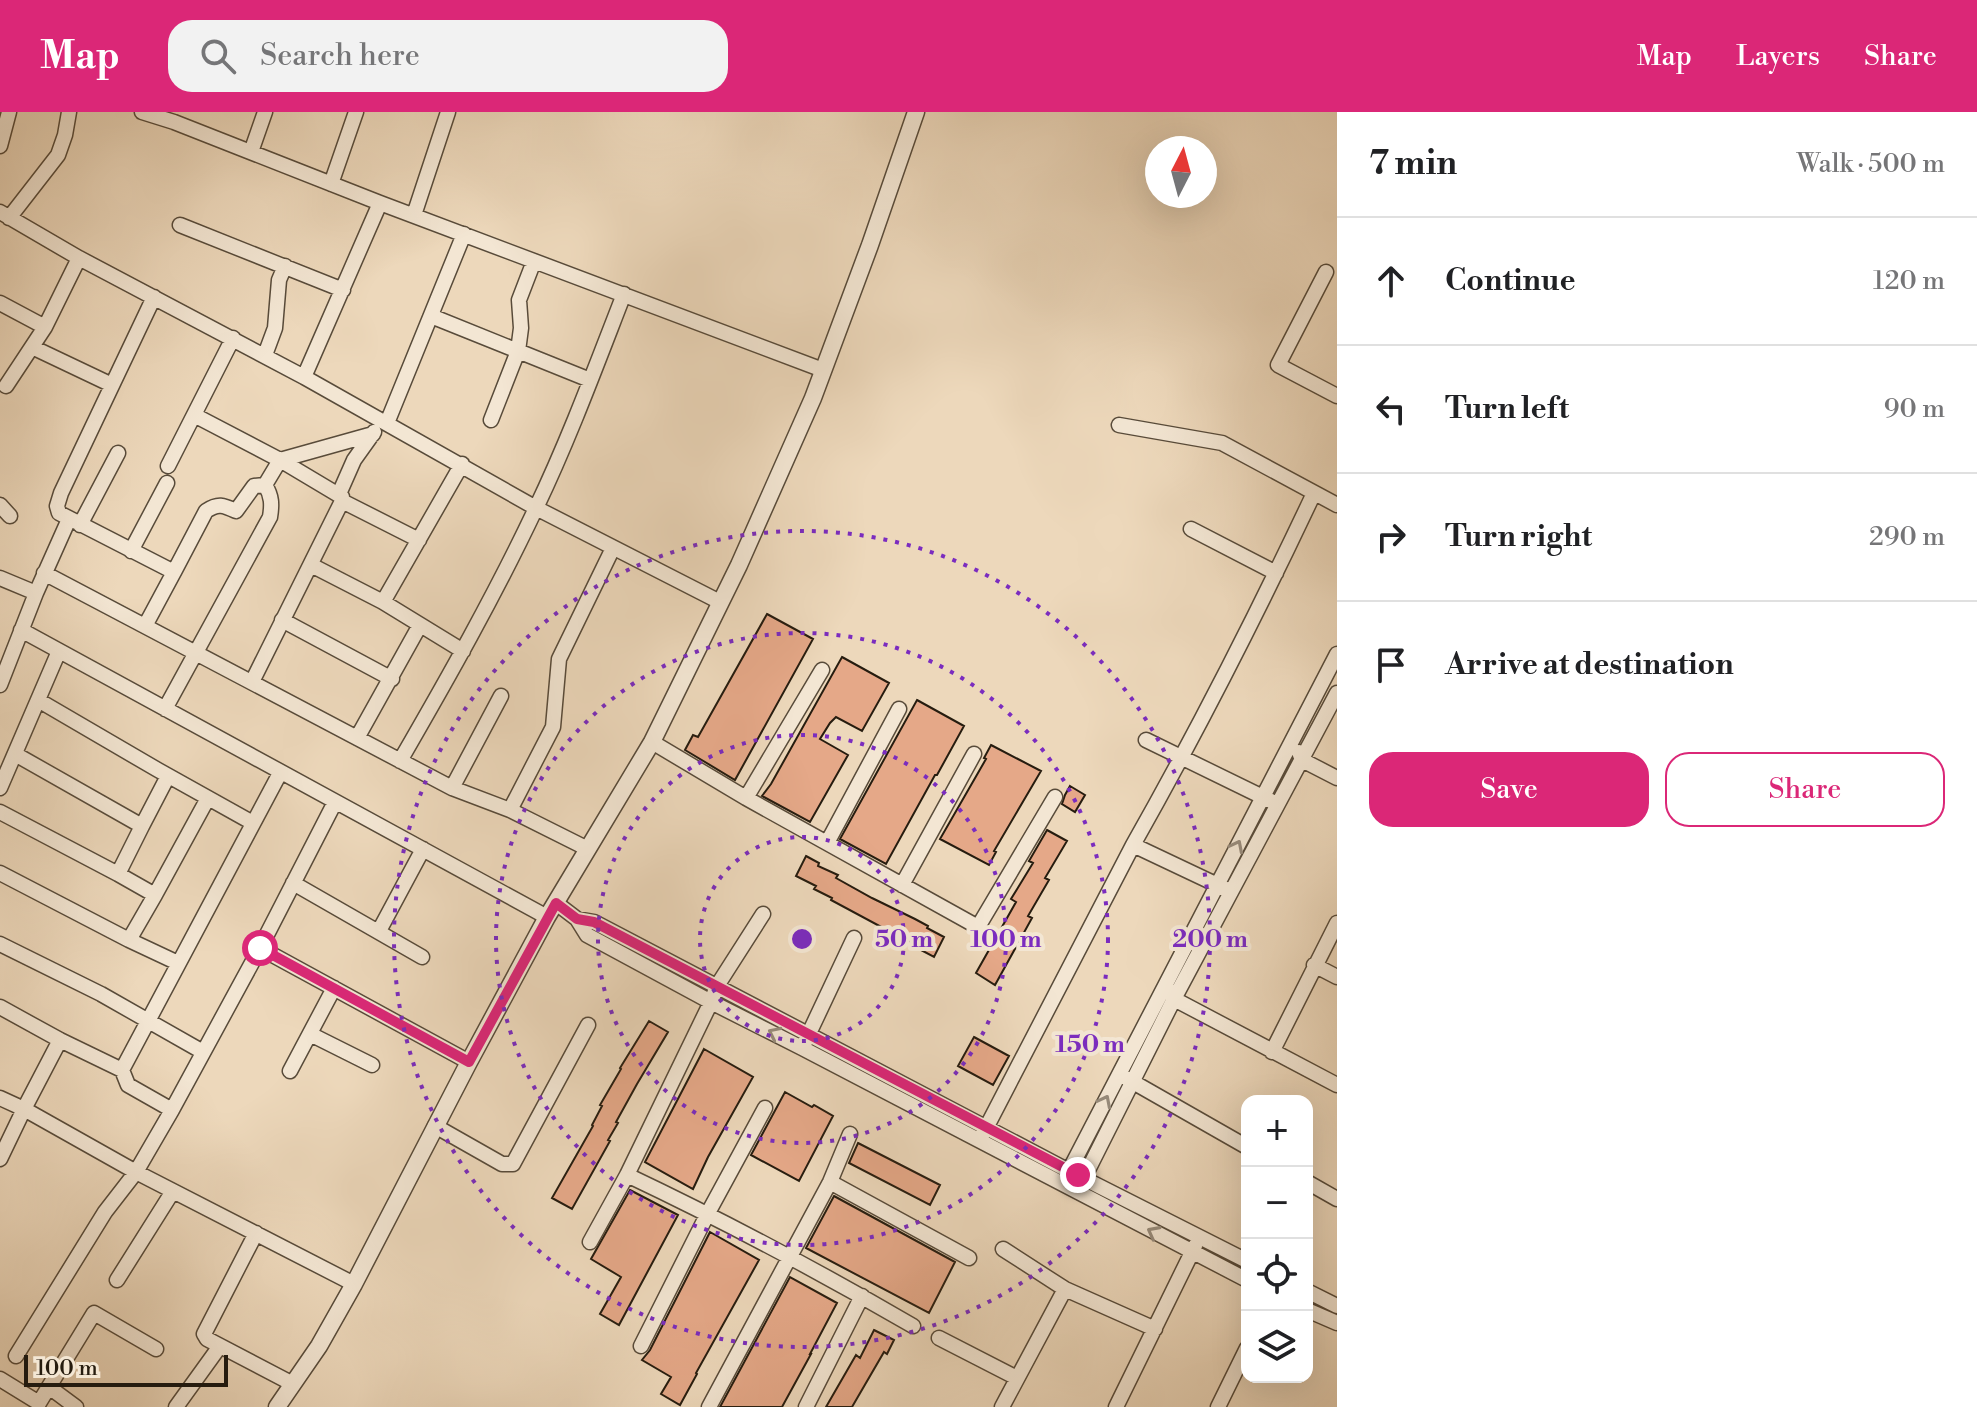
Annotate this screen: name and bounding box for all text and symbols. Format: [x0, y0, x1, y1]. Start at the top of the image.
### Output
search box [168, 20, 728, 92]
text: Map [40, 33, 120, 80]
icon: search [196, 34, 240, 78]
text: Search here [260, 37, 420, 75]
text: Map [1637, 39, 1692, 74]
text: Layers [1736, 39, 1820, 74]
text: Share [1864, 39, 1937, 74]
north arrow [1145, 136, 1217, 208]
text: 7 min [1369, 143, 1457, 185]
text: Walk · 500 m [1797, 148, 1945, 180]
icon: ahead [1369, 259, 1413, 303]
text: Continue [1445, 262, 1576, 300]
text: 120 m [1873, 265, 1945, 297]
icon: left [1369, 387, 1413, 431]
text: Turn left [1445, 390, 1569, 428]
text: 90 m [1884, 393, 1945, 425]
icon: right [1369, 515, 1413, 559]
text: Turn right [1445, 518, 1592, 556]
text: 290 m [1869, 521, 1945, 553]
icon: arrive [1369, 643, 1413, 687]
text: Arrive at destination [1445, 646, 1734, 684]
button: Save [1369, 752, 1649, 827]
button: Share [1665, 752, 1945, 827]
one-way arrow [1228, 839, 1243, 854]
centre of rings [788, 925, 816, 953]
text: 50 m [875, 925, 933, 955]
text: 100 m [970, 925, 1042, 955]
text: 200 m [1172, 925, 1248, 955]
route start [242, 930, 278, 966]
one-way arrow [767, 1028, 782, 1043]
text: 150 m [1055, 1030, 1125, 1060]
one-way arrow [1095, 1095, 1110, 1110]
map controls [1241, 1095, 1313, 1383]
button: + [1241, 1095, 1313, 1167]
route end [1060, 1157, 1096, 1193]
button: − [1241, 1167, 1313, 1239]
one-way arrow [1146, 1226, 1161, 1241]
button: locate [1241, 1239, 1313, 1311]
button: layers [1241, 1311, 1313, 1383]
scale bar [24, 1351, 228, 1387]
text: 100 m [36, 1355, 98, 1382]

